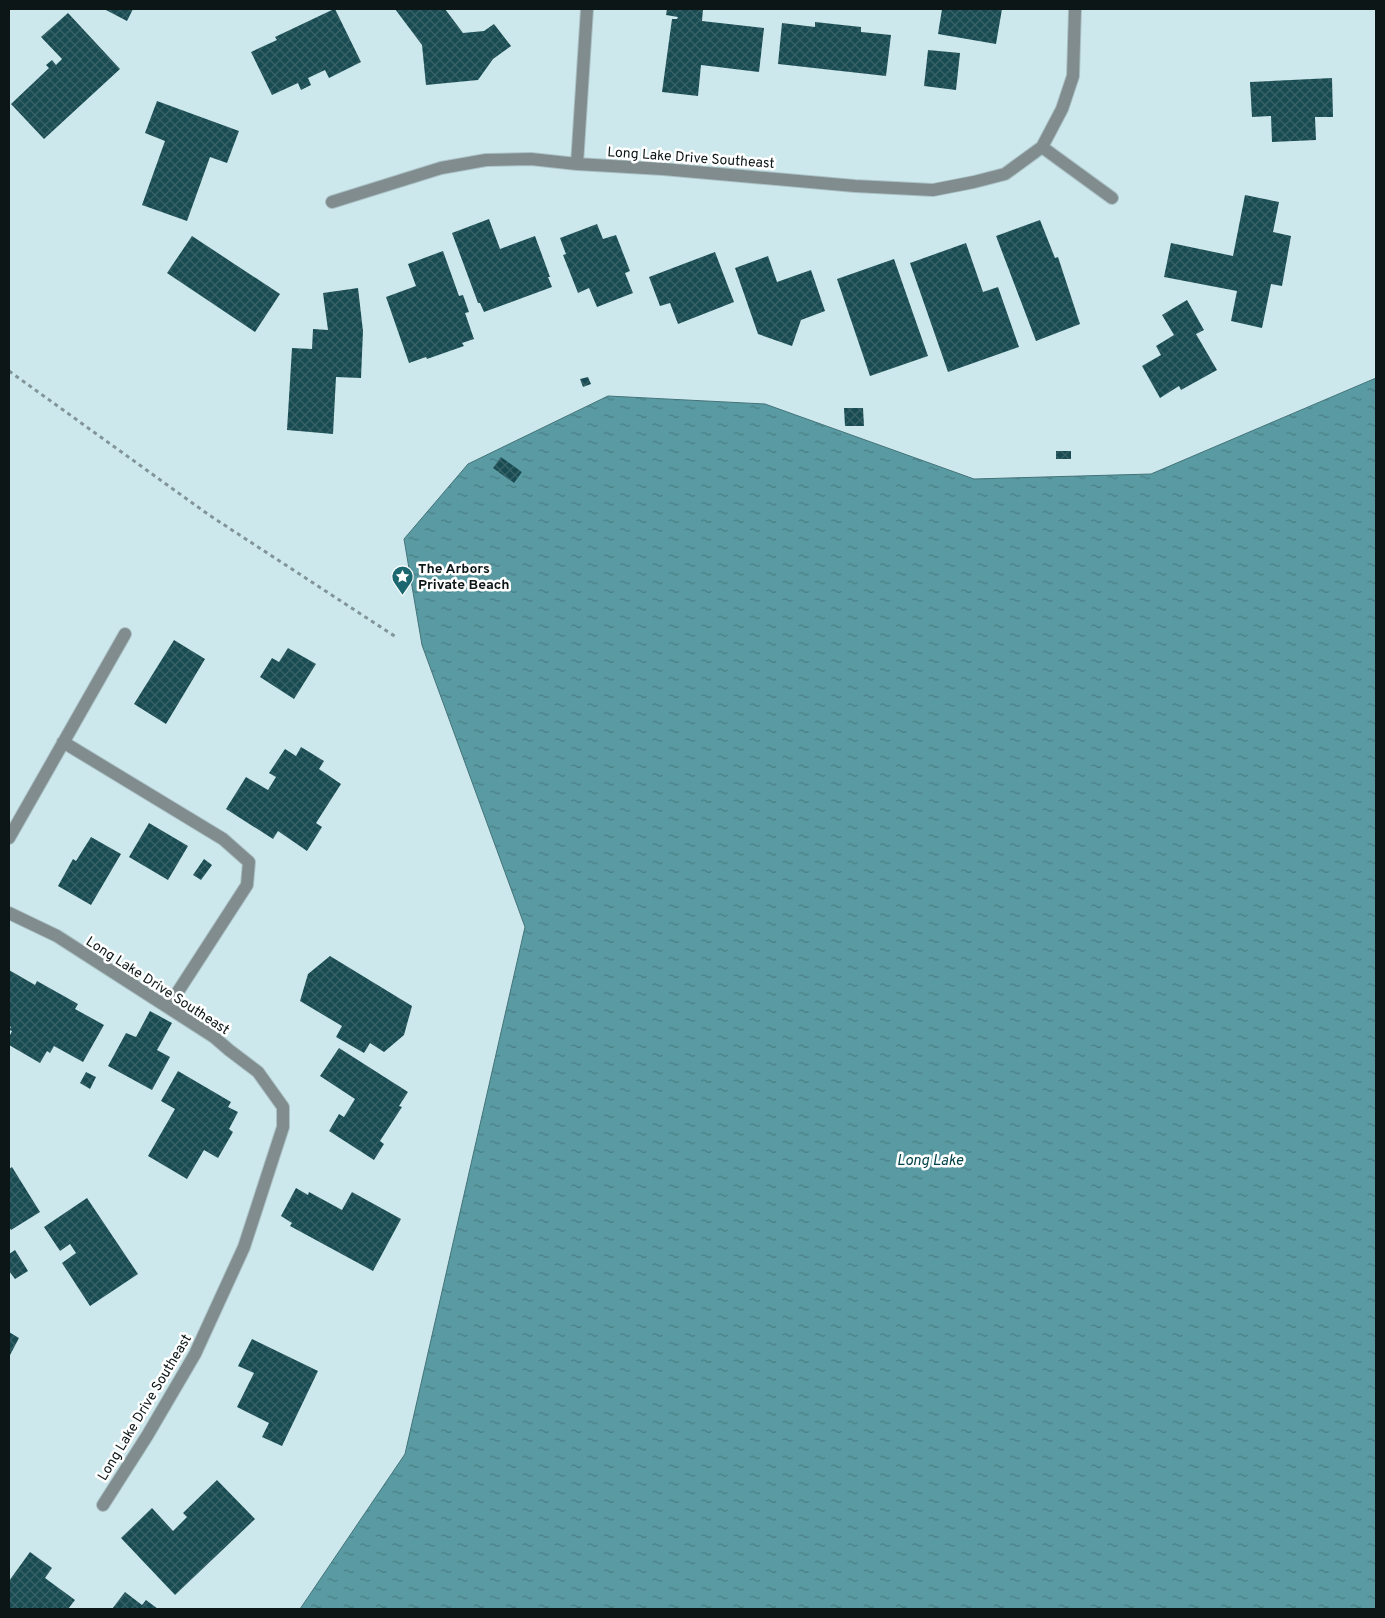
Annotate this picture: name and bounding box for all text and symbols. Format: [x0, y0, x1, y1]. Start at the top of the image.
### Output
street label: Long Lake Drive Southeast [607, 144, 775, 173]
place label: The Arbors Private Beach [418, 561, 510, 594]
place icon: The Arbors Private Beach [390, 564, 414, 595]
street label: Long Lake Drive Southeast [82, 933, 232, 1039]
water label: Long Lake [897, 1152, 963, 1171]
street label: Long Lake Drive Southeast [95, 1331, 196, 1484]

